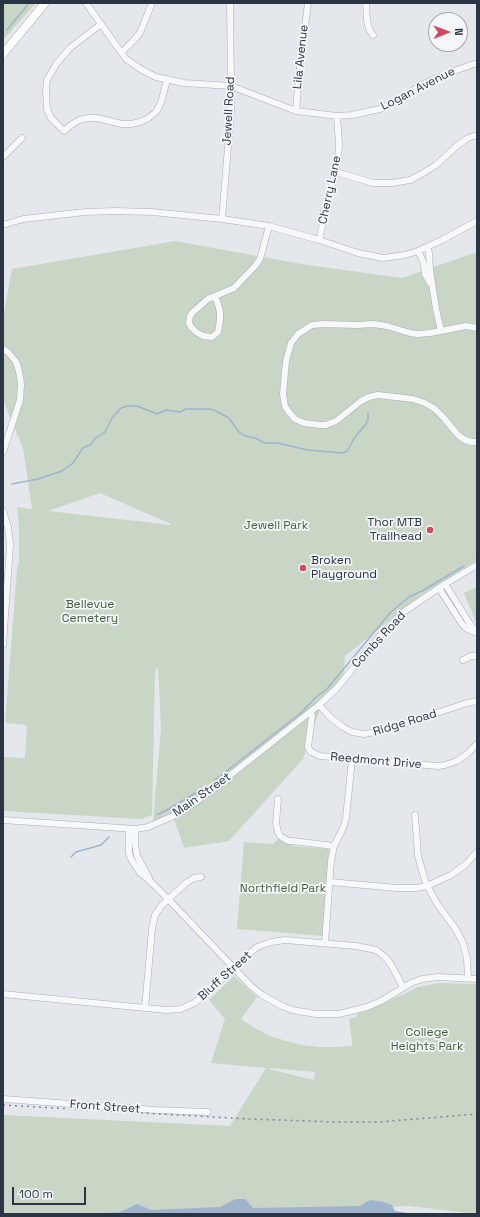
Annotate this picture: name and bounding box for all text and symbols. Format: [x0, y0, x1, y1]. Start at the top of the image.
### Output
north arrow [428, 12, 468, 52]
street label: Lila Avenue [290, 24, 312, 90]
text: N [452, 28, 466, 36]
street label: Logan Avenue [378, 64, 458, 114]
street label: Jewell Road [220, 76, 238, 146]
street label: Cherry Lane [316, 154, 344, 226]
place label: Thor MTB Trailhead [367, 516, 422, 544]
park label: Jewell Park [244, 519, 308, 533]
marker: Thor MTB Trailhead [425, 525, 435, 535]
place label: Broken Playground [311, 554, 377, 582]
marker: Broken Playground [298, 563, 308, 573]
park label: Bellevue Cemetery [62, 598, 118, 626]
street label: Combs Road [349, 609, 409, 671]
street label: Ridge Road [372, 707, 438, 739]
street label: Reedmont Drive [330, 750, 422, 772]
street label: Main Street [170, 770, 234, 820]
park label: Northfield Park [240, 882, 326, 896]
street label: Bluff Street [195, 948, 255, 1004]
park label: College Heights Park [391, 1026, 463, 1054]
street label: Front Street [69, 1097, 141, 1117]
scale bar [14, 1179, 88, 1205]
text: 100 m [19, 1186, 53, 1202]

